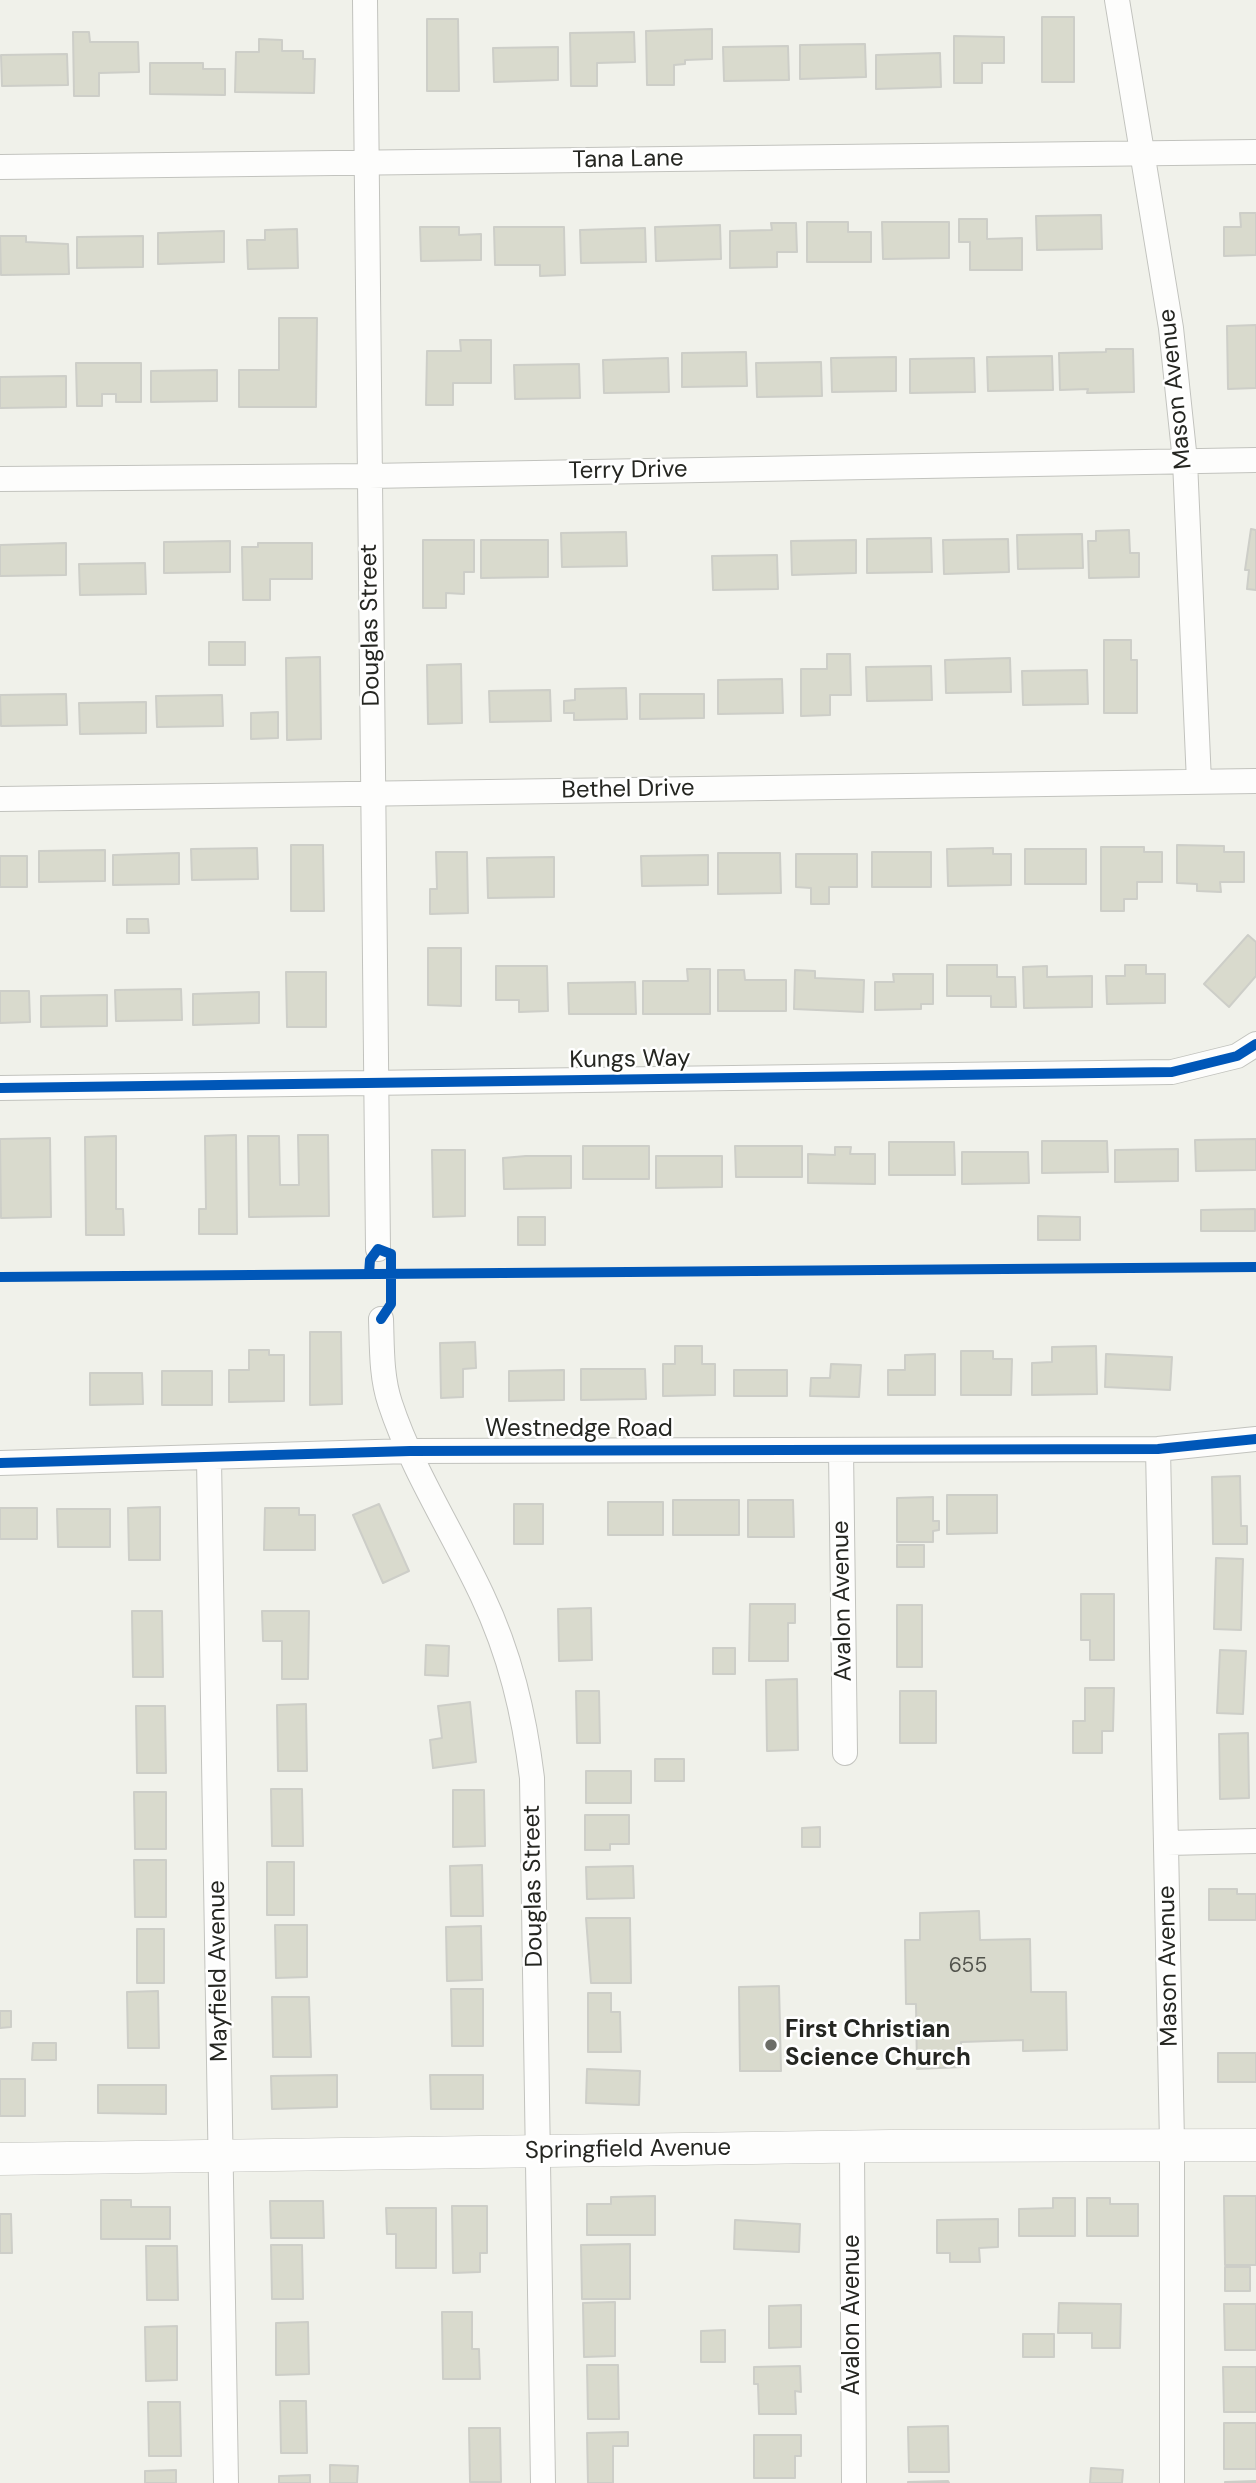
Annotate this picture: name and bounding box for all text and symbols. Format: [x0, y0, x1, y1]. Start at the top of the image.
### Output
street label: Tana Lane [572, 145, 684, 175]
street label: Mason Avenue [1153, 307, 1199, 471]
street label: Terry Drive [568, 456, 688, 486]
street label: Douglas Street [355, 543, 387, 707]
street label: Bethel Drive [561, 774, 695, 806]
street label: Kungs Way [569, 1045, 691, 1075]
street label: Westnedge Road [485, 1416, 673, 1444]
street label: Avalon Avenue [827, 1520, 859, 1682]
street label: Douglas Street [518, 1804, 550, 1968]
street label: Mayfield Avenue [203, 1880, 235, 2062]
street label: Mason Avenue [1153, 1885, 1185, 2047]
house number: 655 [949, 1953, 987, 1979]
place label: First Christian Science Church [785, 2017, 971, 2073]
marker: First Christian Science Church [763, 2037, 779, 2053]
street label: Springfield Avenue [525, 2134, 731, 2166]
street label: Avalon Avenue [839, 2234, 867, 2396]

